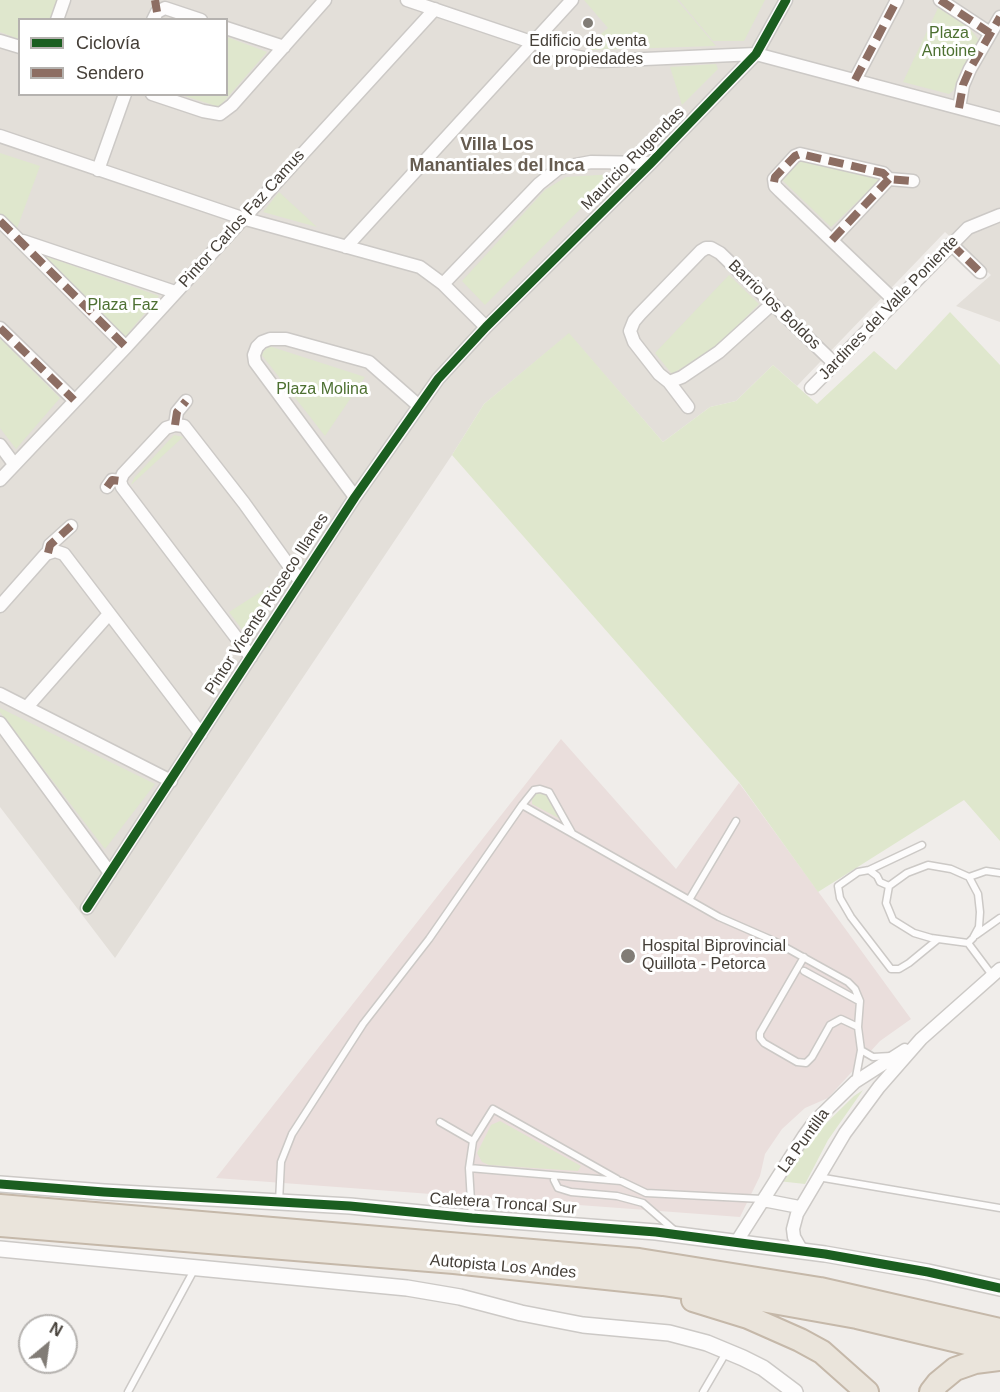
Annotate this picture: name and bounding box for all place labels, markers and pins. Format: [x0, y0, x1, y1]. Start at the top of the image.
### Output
marker: Edificio de venta de propiedades [581, 16, 595, 30]
place label: Edificio de venta de propiedades [529, 32, 647, 70]
place label: Hospital Biprovincial Quillota - Petorca [642, 937, 786, 975]
marker: Hospital Biprovincial Quillota - Petorca [619, 947, 637, 965]

